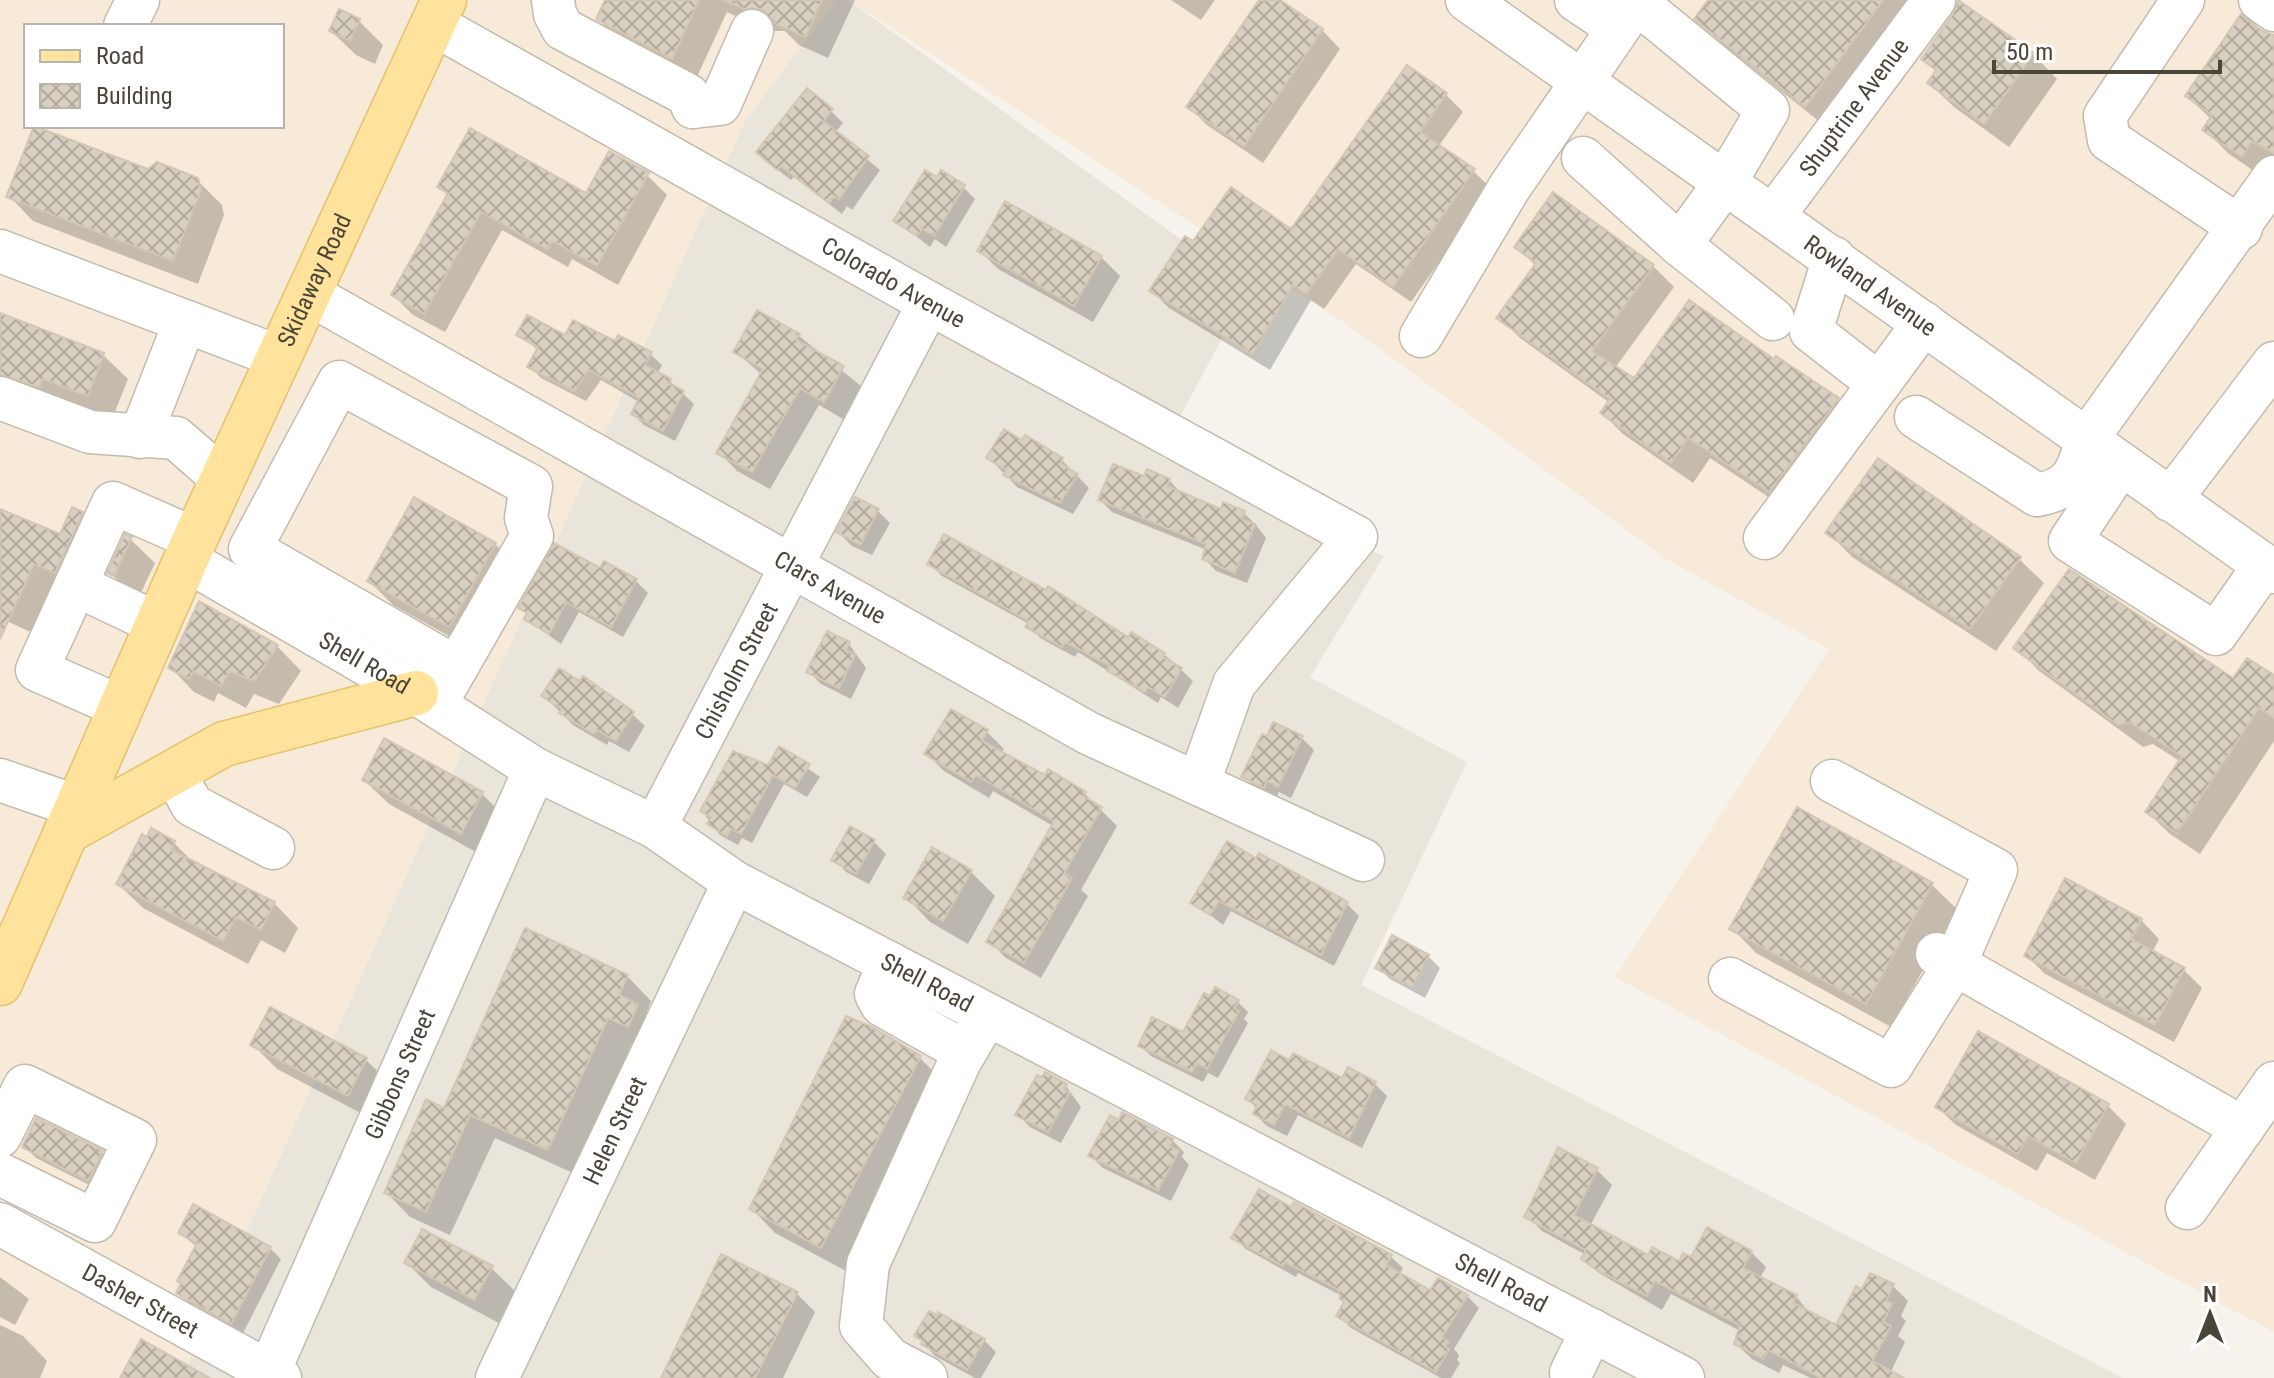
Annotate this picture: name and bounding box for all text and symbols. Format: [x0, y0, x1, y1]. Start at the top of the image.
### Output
legend [24, 24, 284, 128]
scale bar [1994, 24, 2220, 74]
street label: Shuptrine Avenue [1794, 33, 1914, 182]
text: 50 m [2006, 38, 2053, 66]
text: Road [96, 42, 144, 70]
text: Building [96, 82, 173, 110]
street label: Skidaway Road [272, 209, 357, 351]
street label: Rowland Avenue [1798, 229, 1942, 342]
street label: Colorado Avenue [817, 231, 970, 334]
street label: Clars Avenue [769, 545, 891, 630]
street label: Chisholm Street [689, 598, 784, 744]
street label: Shell Road [314, 626, 415, 700]
street label: Shell Road [876, 947, 978, 1018]
street label: Gibbons Street [359, 1005, 441, 1144]
street label: Helen Street [577, 1072, 653, 1189]
street label: Shell Road [1450, 1247, 1552, 1319]
street label: Dasher Street [77, 1258, 203, 1344]
north arrow [2170, 1274, 2250, 1354]
text: N [2203, 1282, 2217, 1307]

